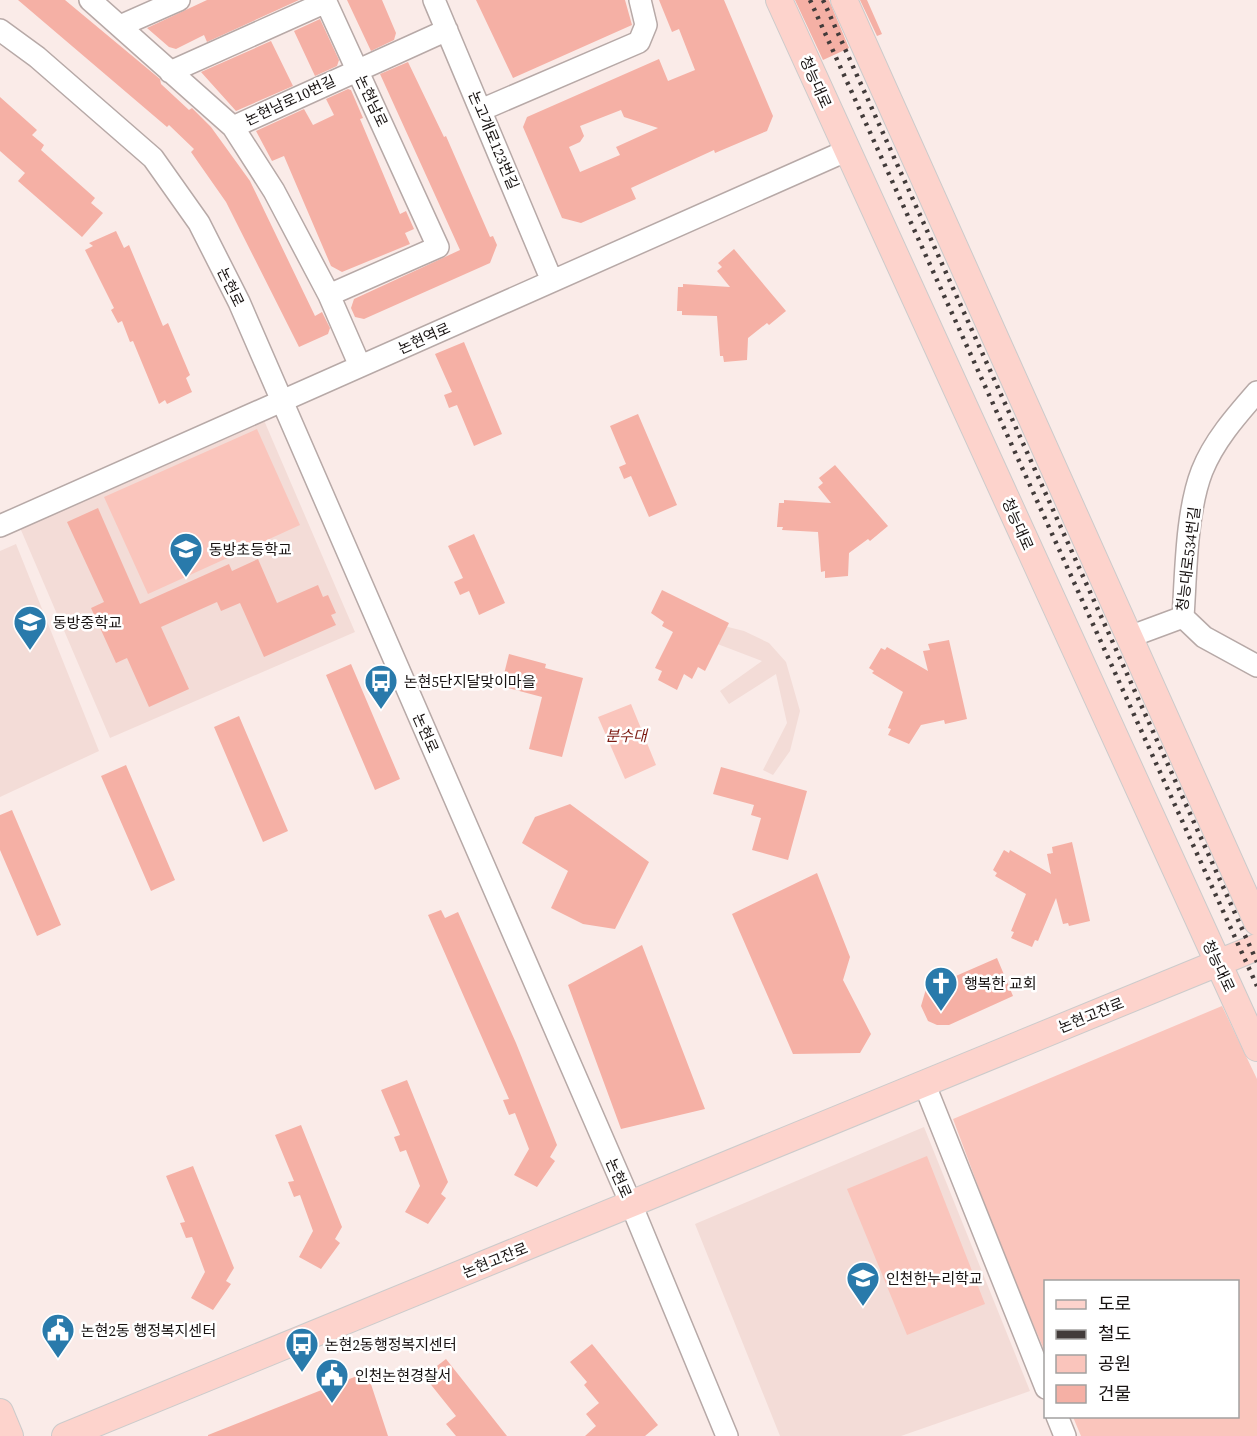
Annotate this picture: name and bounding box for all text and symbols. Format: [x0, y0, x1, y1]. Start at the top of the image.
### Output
street label: 청능대로 [795, 53, 837, 111]
street label: 논현남로10번길 [241, 70, 339, 130]
street label: 논현남로 [351, 72, 393, 130]
street label: 논고개로123번길 [464, 87, 524, 193]
street label: 논현로 [212, 264, 250, 310]
street label: 논현역로 [395, 317, 453, 359]
street label: 청능대로 [997, 495, 1039, 553]
street label: 청능대로534번길 [1171, 505, 1205, 613]
school or university icon: 동방초등학교 [168, 531, 204, 578]
place label: 동방초등학교 [209, 539, 292, 560]
school or university icon: 동방중학교 [12, 604, 48, 651]
place label: 동방중학교 [53, 612, 122, 633]
bus stop icon: 논현5단지달맞이마을 [363, 663, 399, 710]
place label: 논현5단지달맞이마을 [404, 671, 536, 692]
street label: 논현로 [408, 710, 444, 756]
park label: 분수대 [605, 725, 649, 746]
street label: 청능대로 [1198, 937, 1240, 995]
church icon: 행복한 교회 [923, 965, 959, 1012]
place label: 행복한 교회 [964, 973, 1037, 994]
street label: 논현고잔로 [1055, 992, 1127, 1038]
street label: 논현로 [601, 1155, 637, 1201]
street label: 논현고잔로 [459, 1237, 531, 1283]
school or university icon: 인천한누리학교 [845, 1260, 881, 1307]
place label: 인천한누리학교 [886, 1268, 983, 1289]
legend [1044, 1280, 1239, 1418]
text: 도로 [1098, 1291, 1131, 1316]
public building icon: 논현2동 행정복지센터 [40, 1312, 76, 1359]
place label: 논현2동 행정복지센터 [81, 1320, 216, 1341]
text: 철도 [1098, 1321, 1131, 1346]
bus stop icon: 논현2동행정복지센터 [284, 1326, 320, 1373]
place label: 논현2동행정복지센터 [325, 1334, 457, 1355]
text: 공원 [1098, 1351, 1131, 1376]
public building icon: 인천논현경찰서 [314, 1357, 350, 1404]
place label: 인천논현경찰서 [355, 1365, 452, 1386]
text: 건물 [1098, 1381, 1131, 1406]

